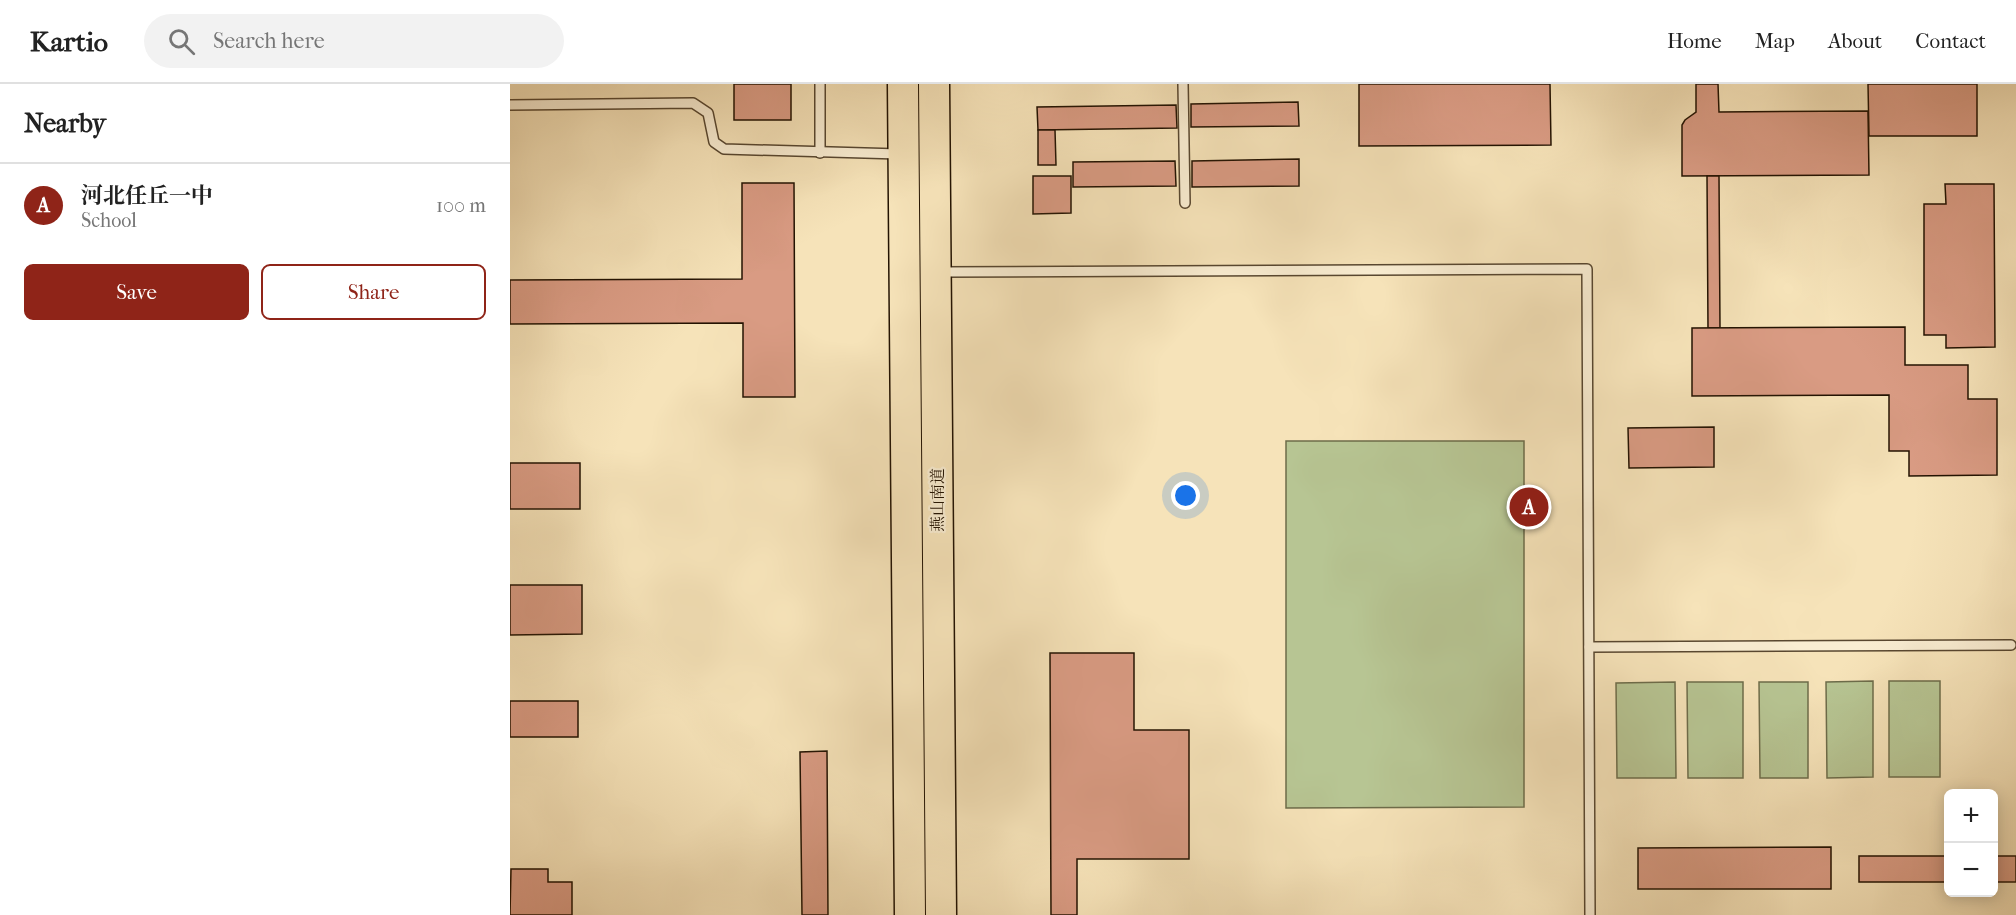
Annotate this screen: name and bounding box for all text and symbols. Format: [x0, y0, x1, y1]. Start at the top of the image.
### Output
search box [144, 14, 564, 68]
text: Kartio [30, 25, 108, 58]
icon: search [165, 25, 198, 58]
text: Search here [213, 28, 325, 54]
text: Home [1667, 29, 1722, 53]
text: Map [1755, 29, 1795, 53]
text: About [1828, 29, 1882, 53]
text: Contact [1915, 29, 1986, 53]
text: Nearby [24, 108, 106, 139]
text: 河北任丘一中 [81, 183, 213, 209]
text: A [37, 194, 50, 217]
text: 100 m [436, 194, 486, 217]
text: School [81, 209, 137, 232]
button: Save [24, 264, 249, 320]
button: Share [261, 264, 486, 320]
street label: 燕山南道 [928, 468, 947, 532]
your location [1171, 481, 1200, 510]
pin: A [1510, 484, 1548, 530]
map controls [1944, 789, 1998, 897]
button: + [1944, 789, 1998, 843]
button: − [1944, 843, 1998, 897]

